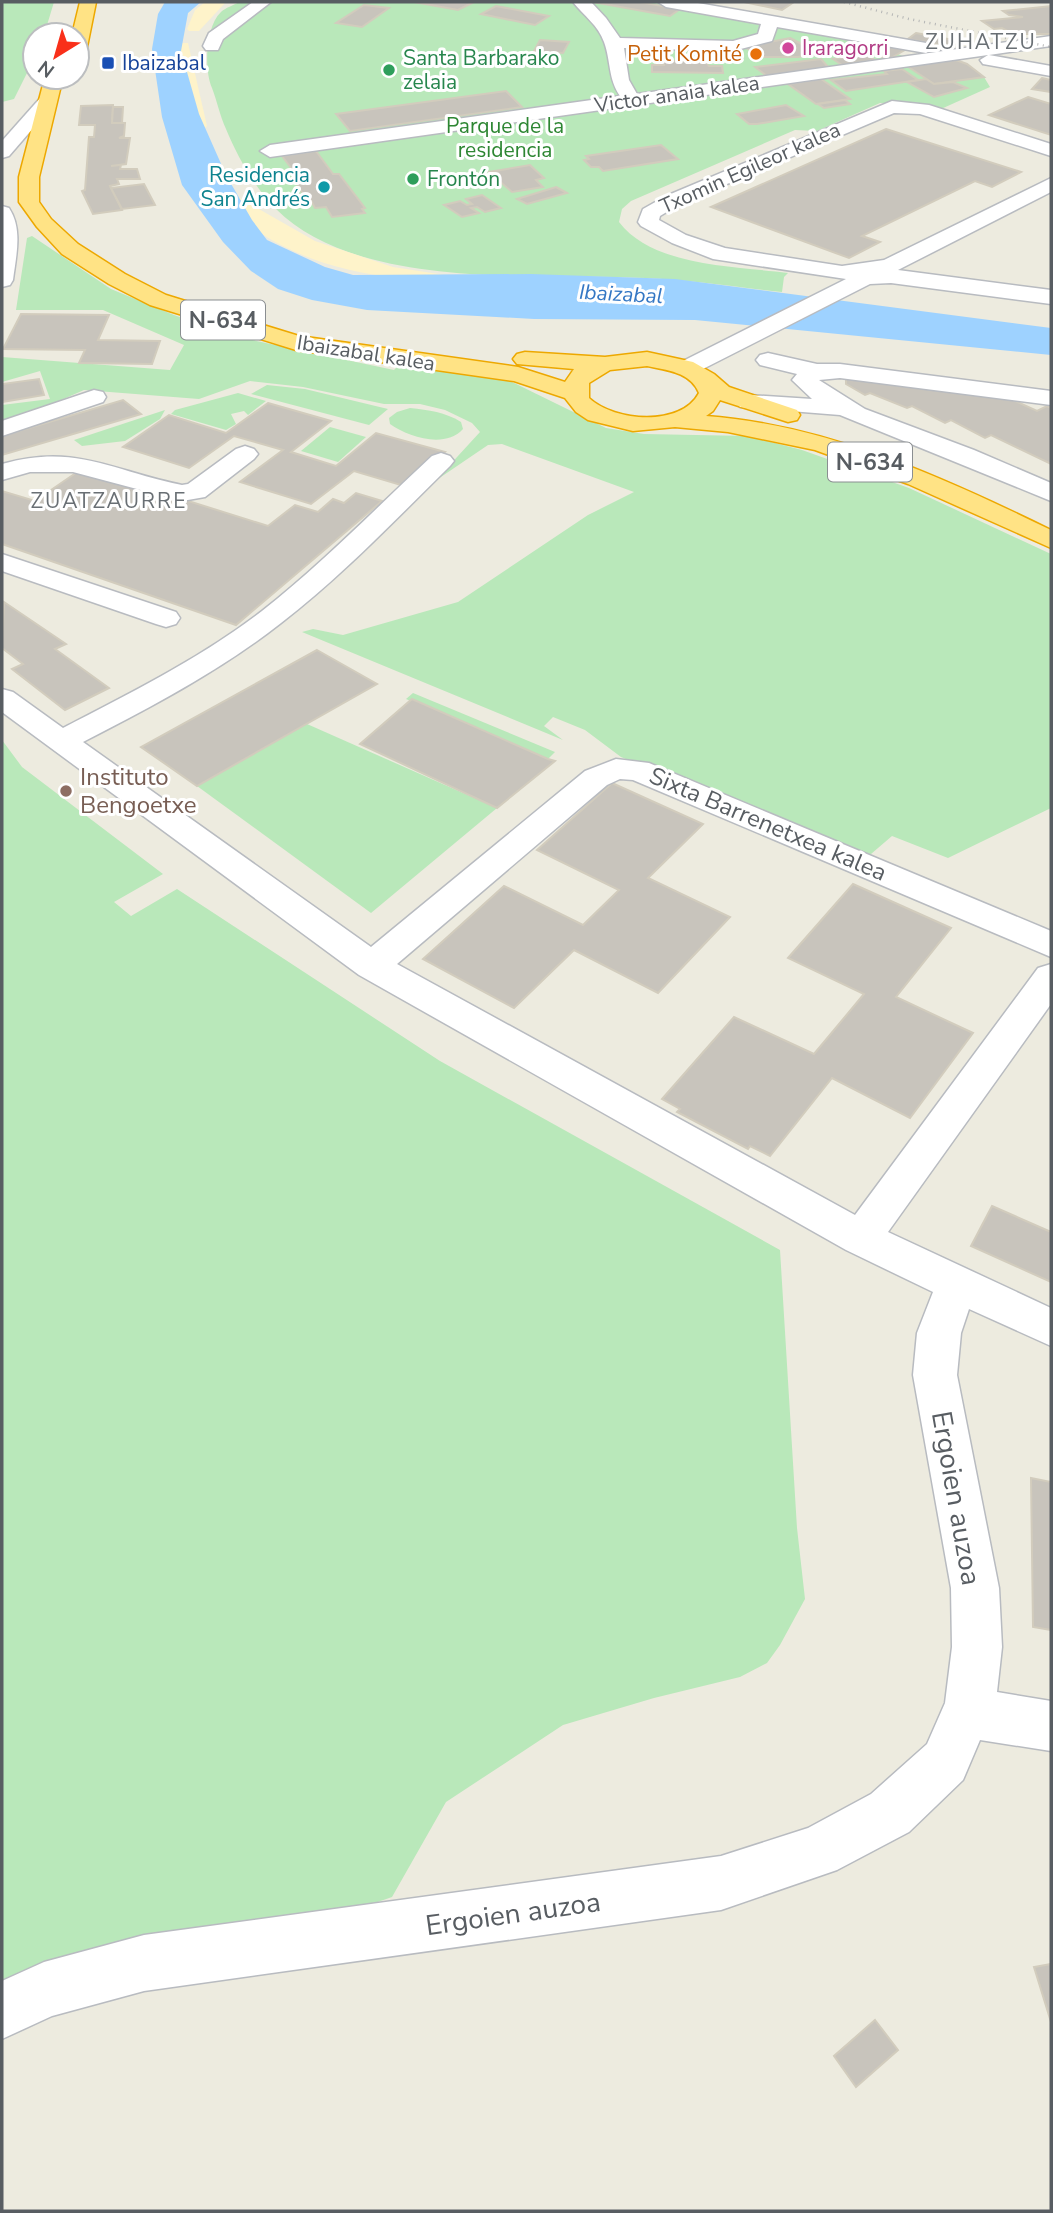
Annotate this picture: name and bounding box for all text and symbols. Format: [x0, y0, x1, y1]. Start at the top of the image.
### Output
north arrow [21, 21, 91, 91]
district label: ZUHATZU [925, 28, 1037, 56]
place label: Iraragorri [802, 34, 888, 62]
place label: Petit Komité [627, 40, 742, 68]
marker: Iraragorri [780, 40, 796, 56]
place label: Santa Barbarako zelaia [403, 44, 560, 96]
marker: Petit Komité [748, 46, 764, 62]
place label: Ibaizabal [122, 49, 207, 77]
text: N [33, 54, 60, 83]
marker: Ibaizabal [100, 55, 116, 71]
marker: Santa Barbarako zelaia [381, 62, 397, 78]
street label: Victor anaia kalea [592, 69, 761, 120]
park label: Parque de la residencia [446, 112, 564, 164]
street label: Txomin Egileor kalea [655, 116, 845, 220]
place label: Residencia San Andrés [200, 161, 310, 213]
place label: Frontón [427, 165, 500, 193]
marker: Frontón [405, 171, 421, 187]
marker: Residencia San Andrés [316, 179, 332, 195]
water label: Ibaizabal [578, 278, 664, 310]
road number: N-634 [181, 300, 265, 340]
street label: Ibaizabal kalea [295, 328, 437, 378]
road number: N-634 [828, 442, 912, 482]
district label: ZUATZAURRE [31, 487, 187, 515]
street label: Sixta Barrenetxea kalea [644, 759, 892, 889]
place label: Instituto Bengoetxe [80, 761, 197, 821]
marker: Instituto Bengoetxe [58, 783, 74, 799]
street label: Ergoien auzoa [922, 1408, 990, 1588]
street label: Ergoien auzoa [423, 1883, 603, 1945]

